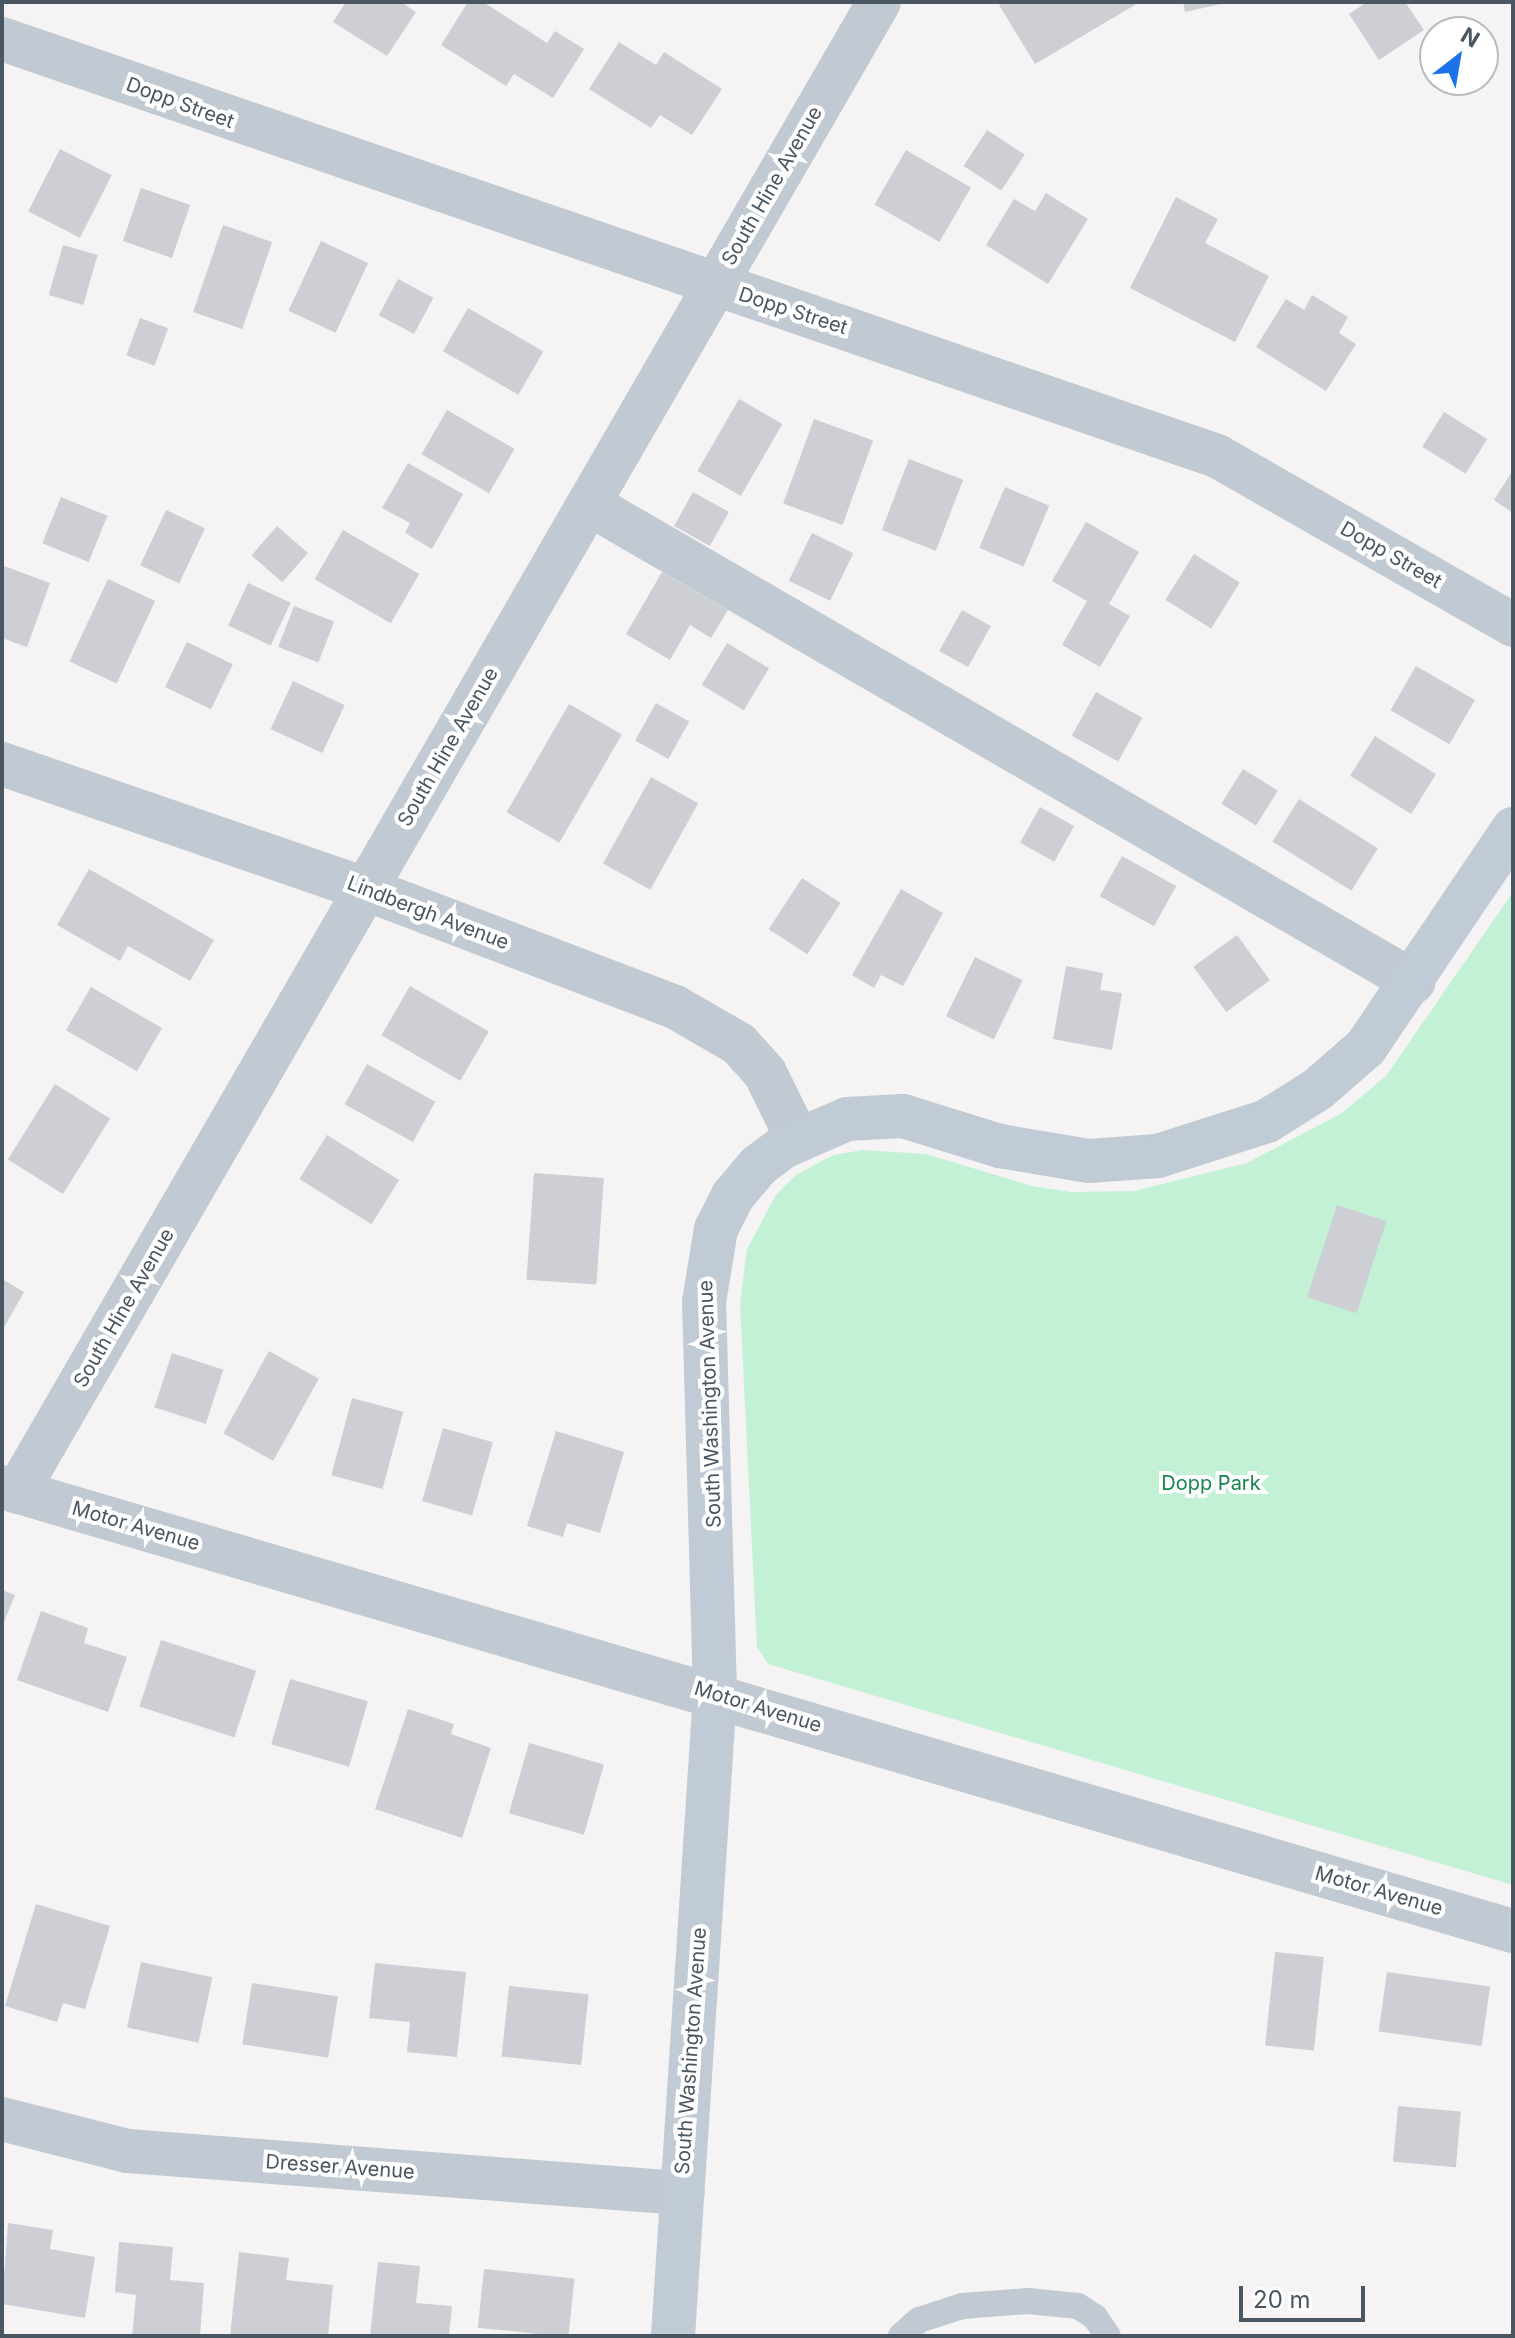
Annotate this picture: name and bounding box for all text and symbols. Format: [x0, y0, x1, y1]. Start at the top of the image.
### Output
north arrow [1419, 16, 1499, 96]
text: N [1456, 22, 1484, 53]
street label: Dopp Street [123, 72, 237, 134]
street label: South Hine Avenue [717, 102, 827, 270]
street label: Dopp Street [736, 282, 850, 340]
street label: Dopp Street [1336, 516, 1446, 594]
street label: South Hine Avenue [393, 663, 503, 831]
street label: Lindbergh Avenue [344, 871, 512, 955]
street label: South Hine Avenue [69, 1224, 179, 1392]
street label: South Washington Avenue [694, 1280, 726, 1528]
park label: Dopp Park [1161, 1471, 1261, 1495]
street label: Motor Avenue [69, 1496, 203, 1556]
street label: Motor Avenue [691, 1676, 825, 1738]
street label: Motor Avenue [1312, 1861, 1446, 1921]
street label: South Washington Avenue [670, 1927, 712, 2175]
street label: Dresser Avenue [265, 2150, 415, 2184]
scale bar [1243, 2270, 1369, 2320]
text: 20 m [1253, 2285, 1311, 2314]

